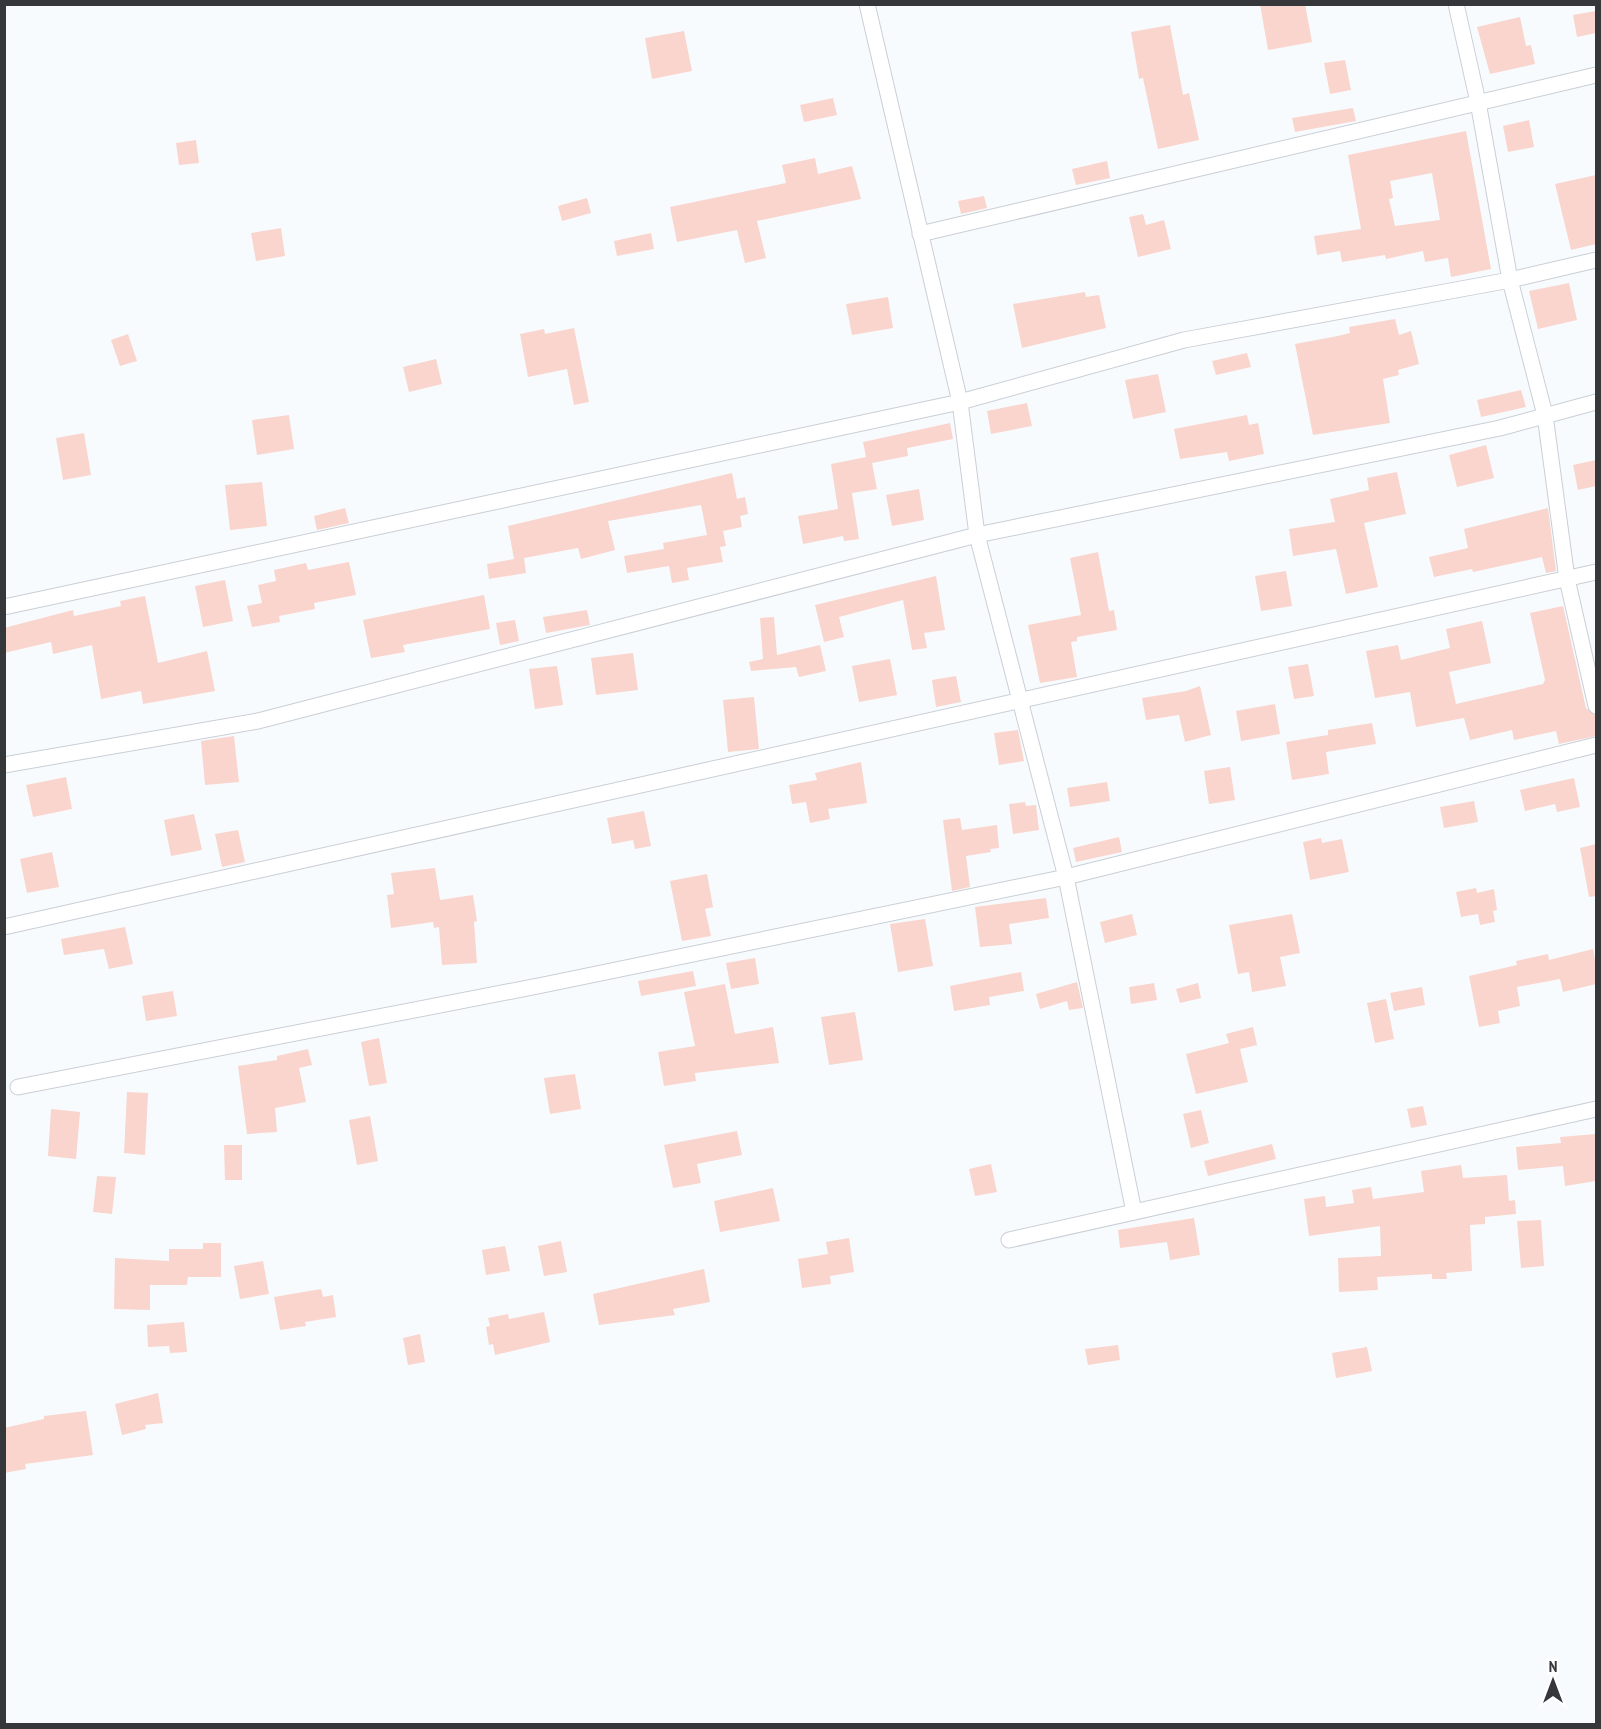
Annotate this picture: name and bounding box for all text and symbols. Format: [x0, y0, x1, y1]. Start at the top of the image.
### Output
north arrow [1523, 1651, 1583, 1711]
text: N [1549, 1656, 1557, 1676]

